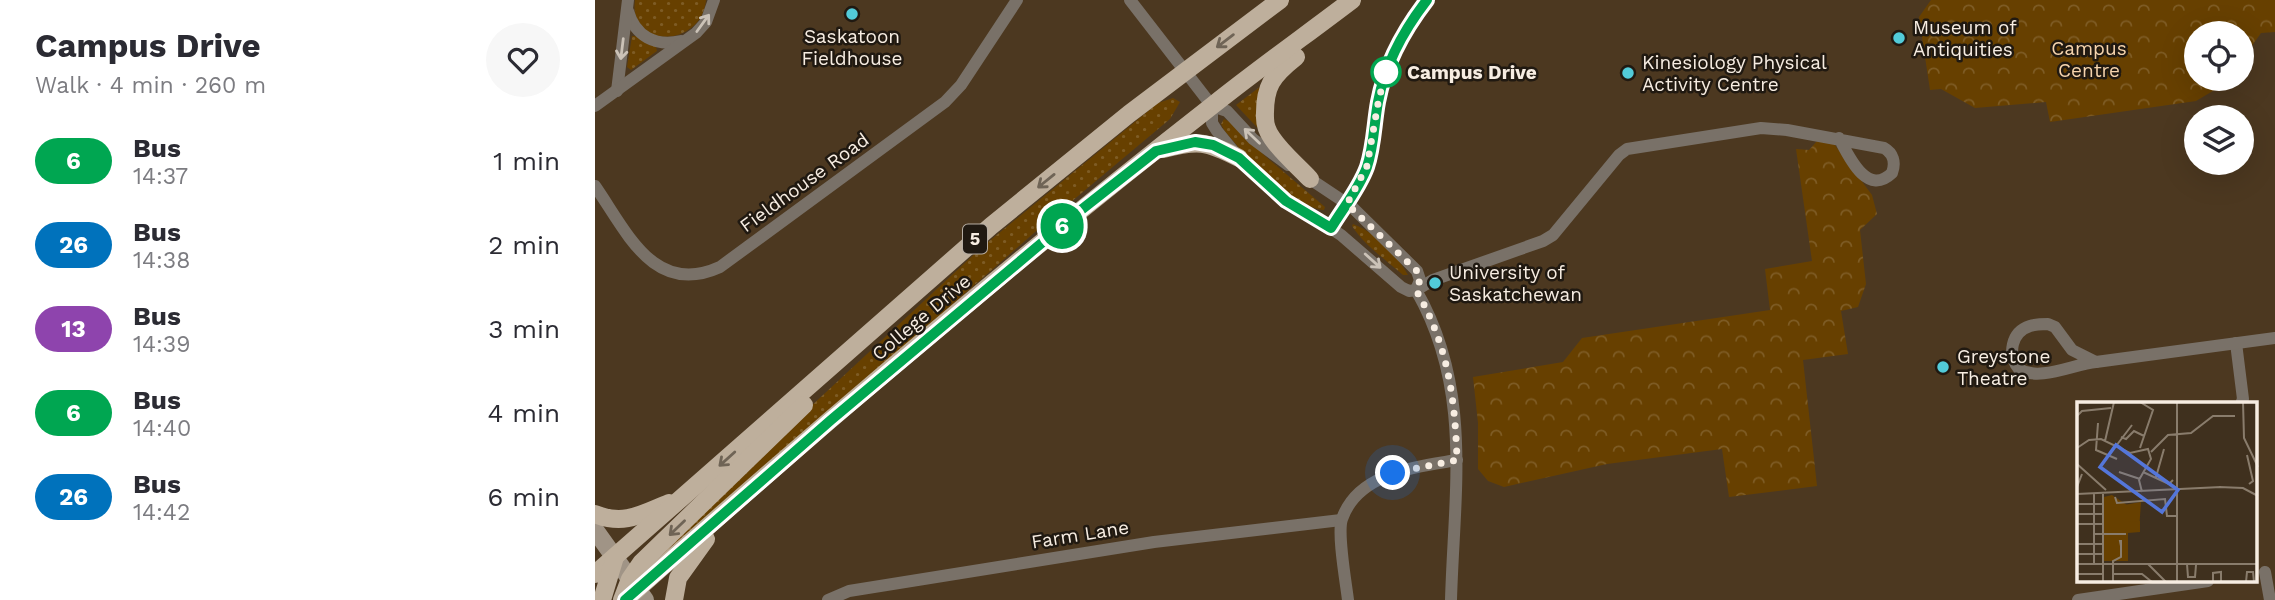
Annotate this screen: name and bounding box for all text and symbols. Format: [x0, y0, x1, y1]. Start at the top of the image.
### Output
marker: Saskatoon Fieldhouse [844, 6, 860, 22]
one-way arrow [696, 14, 710, 33]
place label: Museum of Antiquities [1913, 16, 2017, 61]
map controls [2184, 21, 2254, 175]
button: locate [2184, 21, 2254, 91]
button: heart [486, 23, 560, 97]
place label: Saskatoon Fieldhouse [801, 25, 903, 70]
text: Campus Drive [35, 26, 261, 65]
marker: Museum of Antiquities [1891, 30, 1907, 46]
one-way arrow [1217, 33, 1235, 48]
one-way arrow [615, 37, 628, 59]
park label: Campus Centre [2051, 37, 2127, 82]
place label: Kinesiology Physical Activity Centre [1642, 51, 1827, 96]
marker: Campus Drive [1371, 57, 1401, 87]
place label: Campus Drive [1407, 61, 1537, 84]
marker: Kinesiology Physical Activity Centre [1620, 65, 1636, 81]
text: Walk · 4 min · 260 m [35, 72, 266, 99]
button: layers [2184, 105, 2254, 175]
street label: Fieldhouse Road [735, 128, 873, 237]
one-way arrow [1243, 128, 1260, 145]
text: Bus [133, 133, 181, 163]
text: 1 min [493, 146, 560, 176]
text: 6 [66, 147, 81, 175]
text: 14:37 [133, 163, 188, 190]
one-way arrow [1037, 173, 1055, 188]
line badge: 6 [1039, 203, 1085, 249]
text: 6 [1055, 212, 1069, 240]
text: Bus [133, 217, 181, 247]
road number: 5 [963, 225, 987, 254]
text: 2 min [488, 230, 560, 260]
text: 26 [59, 231, 88, 259]
text: 14:38 [133, 247, 190, 274]
one-way arrow [1364, 253, 1381, 270]
place label: University of Saskatchewan [1449, 261, 1582, 306]
street label: College Drive [867, 269, 975, 365]
marker: University of Saskatchewan [1427, 275, 1443, 291]
text: Bus [133, 301, 181, 331]
text: 3 min [488, 314, 560, 344]
text: 13 [61, 315, 86, 343]
text: 14:39 [133, 331, 190, 358]
place label: Greystone Theatre [1957, 345, 2050, 390]
marker: Greystone Theatre [1935, 359, 1951, 375]
text: Bus [133, 385, 181, 415]
text: 4 min [487, 398, 560, 428]
text: 6 [66, 399, 81, 427]
inset map [2077, 402, 2257, 582]
text: 14:40 [133, 415, 191, 442]
one-way arrow [718, 451, 736, 467]
your location [1375, 455, 1410, 490]
text: Bus [133, 469, 181, 499]
text: 6 min [488, 482, 560, 512]
text: 26 [59, 483, 88, 511]
text: 14:42 [133, 499, 190, 526]
street label: Farm Lane [1030, 515, 1131, 554]
one-way arrow [669, 519, 686, 536]

